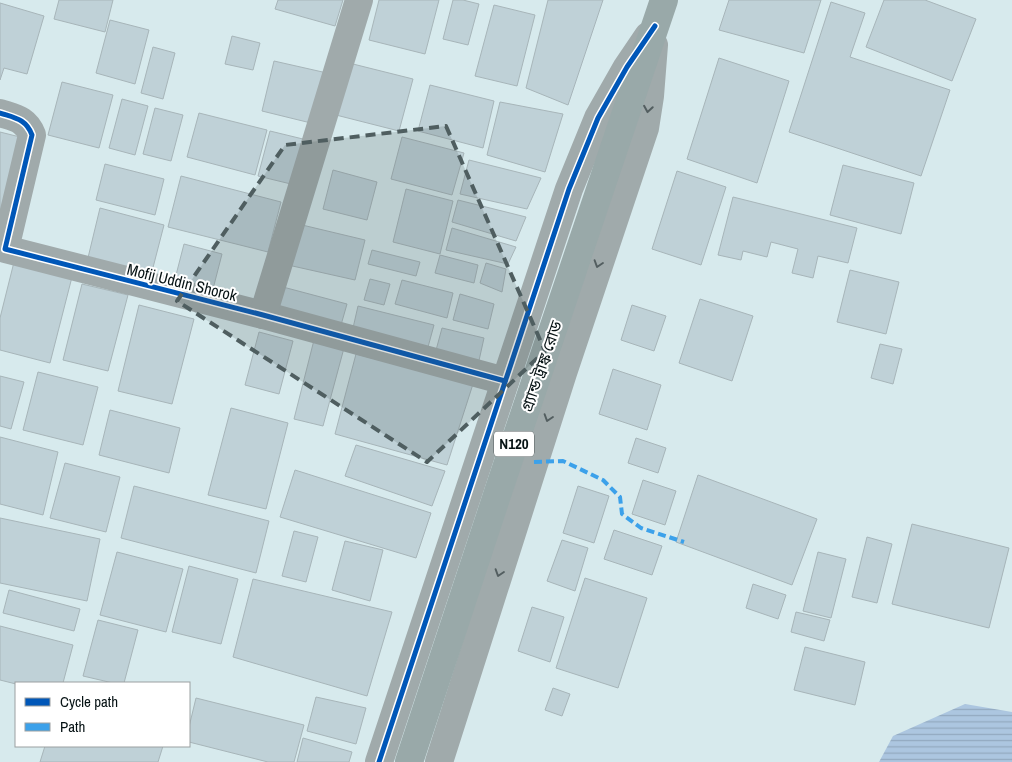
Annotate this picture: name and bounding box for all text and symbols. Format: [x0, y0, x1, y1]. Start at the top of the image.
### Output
one-way arrow [643, 105, 653, 114]
street label: Mofij Uddin Shorok [125, 258, 240, 306]
one-way arrow [594, 259, 604, 268]
street label: গ্র্যান্ড ট্রাঙ্ক রোড [515, 317, 567, 414]
one-way arrow [544, 414, 554, 422]
road number: N120 [494, 432, 534, 456]
one-way arrow [495, 569, 505, 577]
legend [15, 682, 190, 747]
text: Cycle path [60, 691, 118, 712]
text: Path [60, 716, 85, 737]

